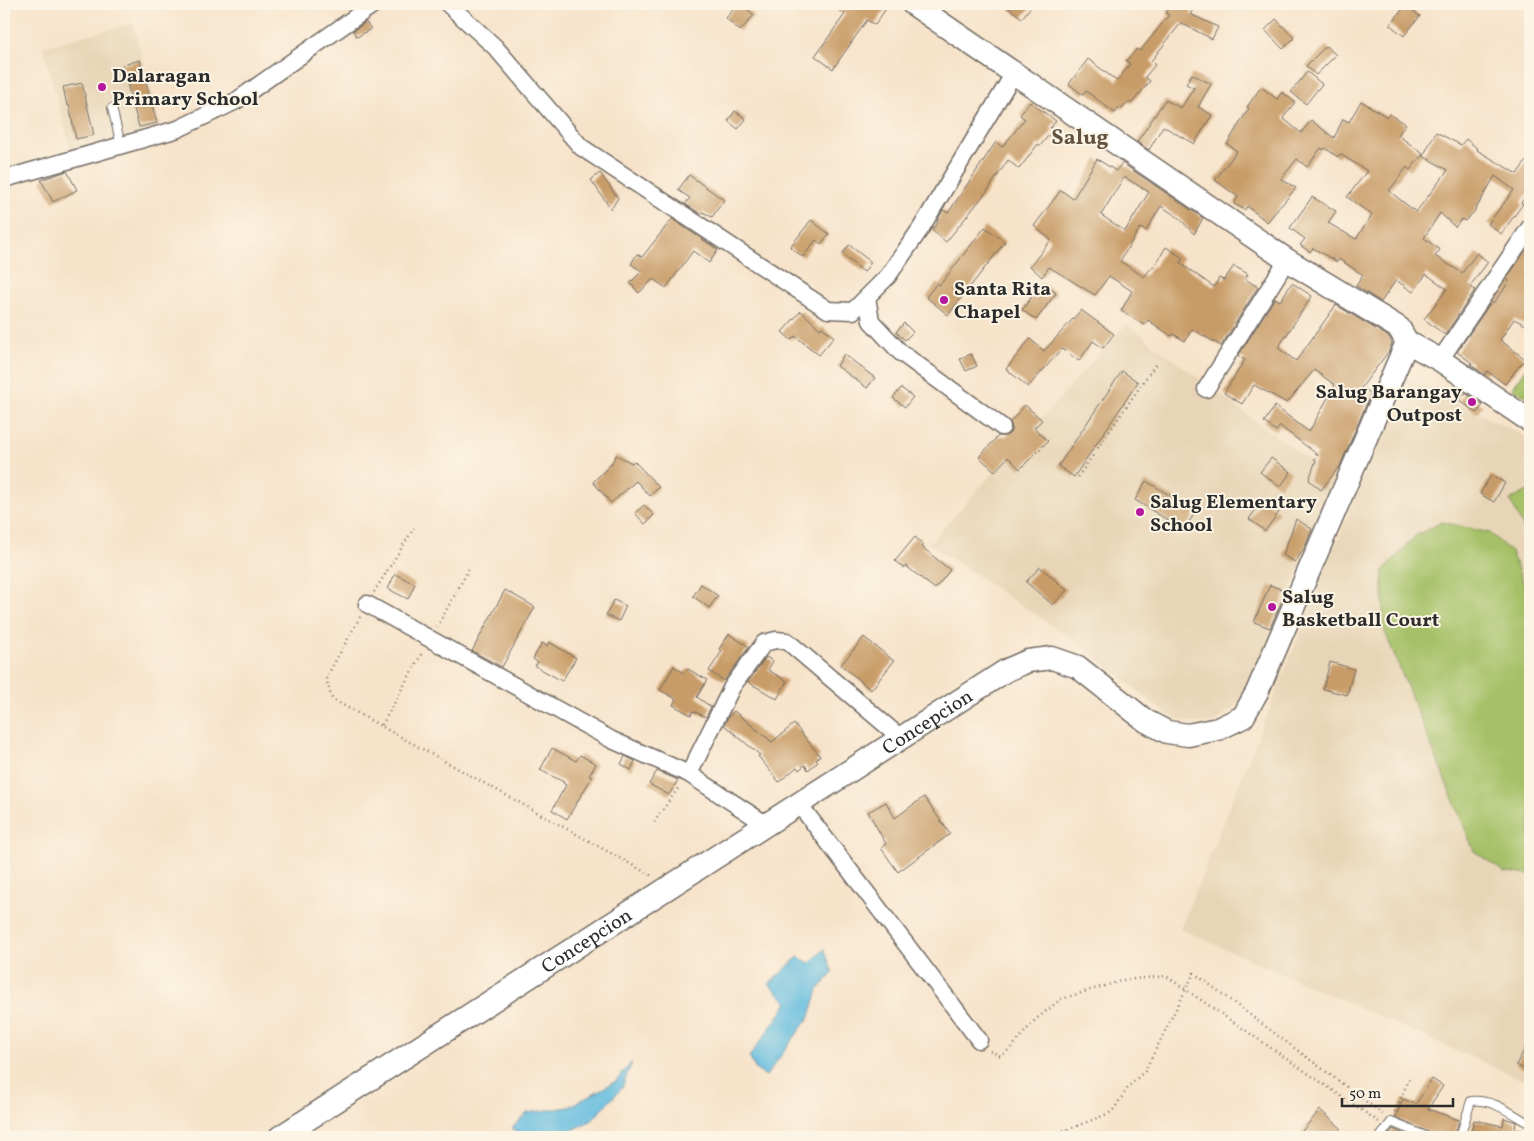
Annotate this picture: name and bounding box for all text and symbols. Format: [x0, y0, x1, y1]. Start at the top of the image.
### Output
place label: Dalaragan Primary School [112, 63, 259, 114]
marker: Dalaragan Primary School [96, 81, 108, 93]
district label: Salug [1051, 123, 1109, 154]
place label: Santa Rita Chapel [954, 276, 1051, 327]
marker: Santa Rita Chapel [938, 294, 950, 306]
place label: Salug Barangay Outpost [1316, 379, 1462, 430]
marker: Salug Barangay Outpost [1466, 396, 1478, 408]
place label: Salug Elementary School [1150, 489, 1317, 540]
marker: Salug Elementary School [1134, 506, 1146, 518]
place label: Salug Basketball Court [1282, 584, 1440, 635]
marker: Salug Basketball Court [1266, 601, 1278, 613]
street label: Concepcion [877, 683, 979, 763]
street label: Concepcion [536, 902, 638, 982]
scale bar [1342, 1076, 1453, 1108]
text: 50 m [1349, 1084, 1381, 1105]

